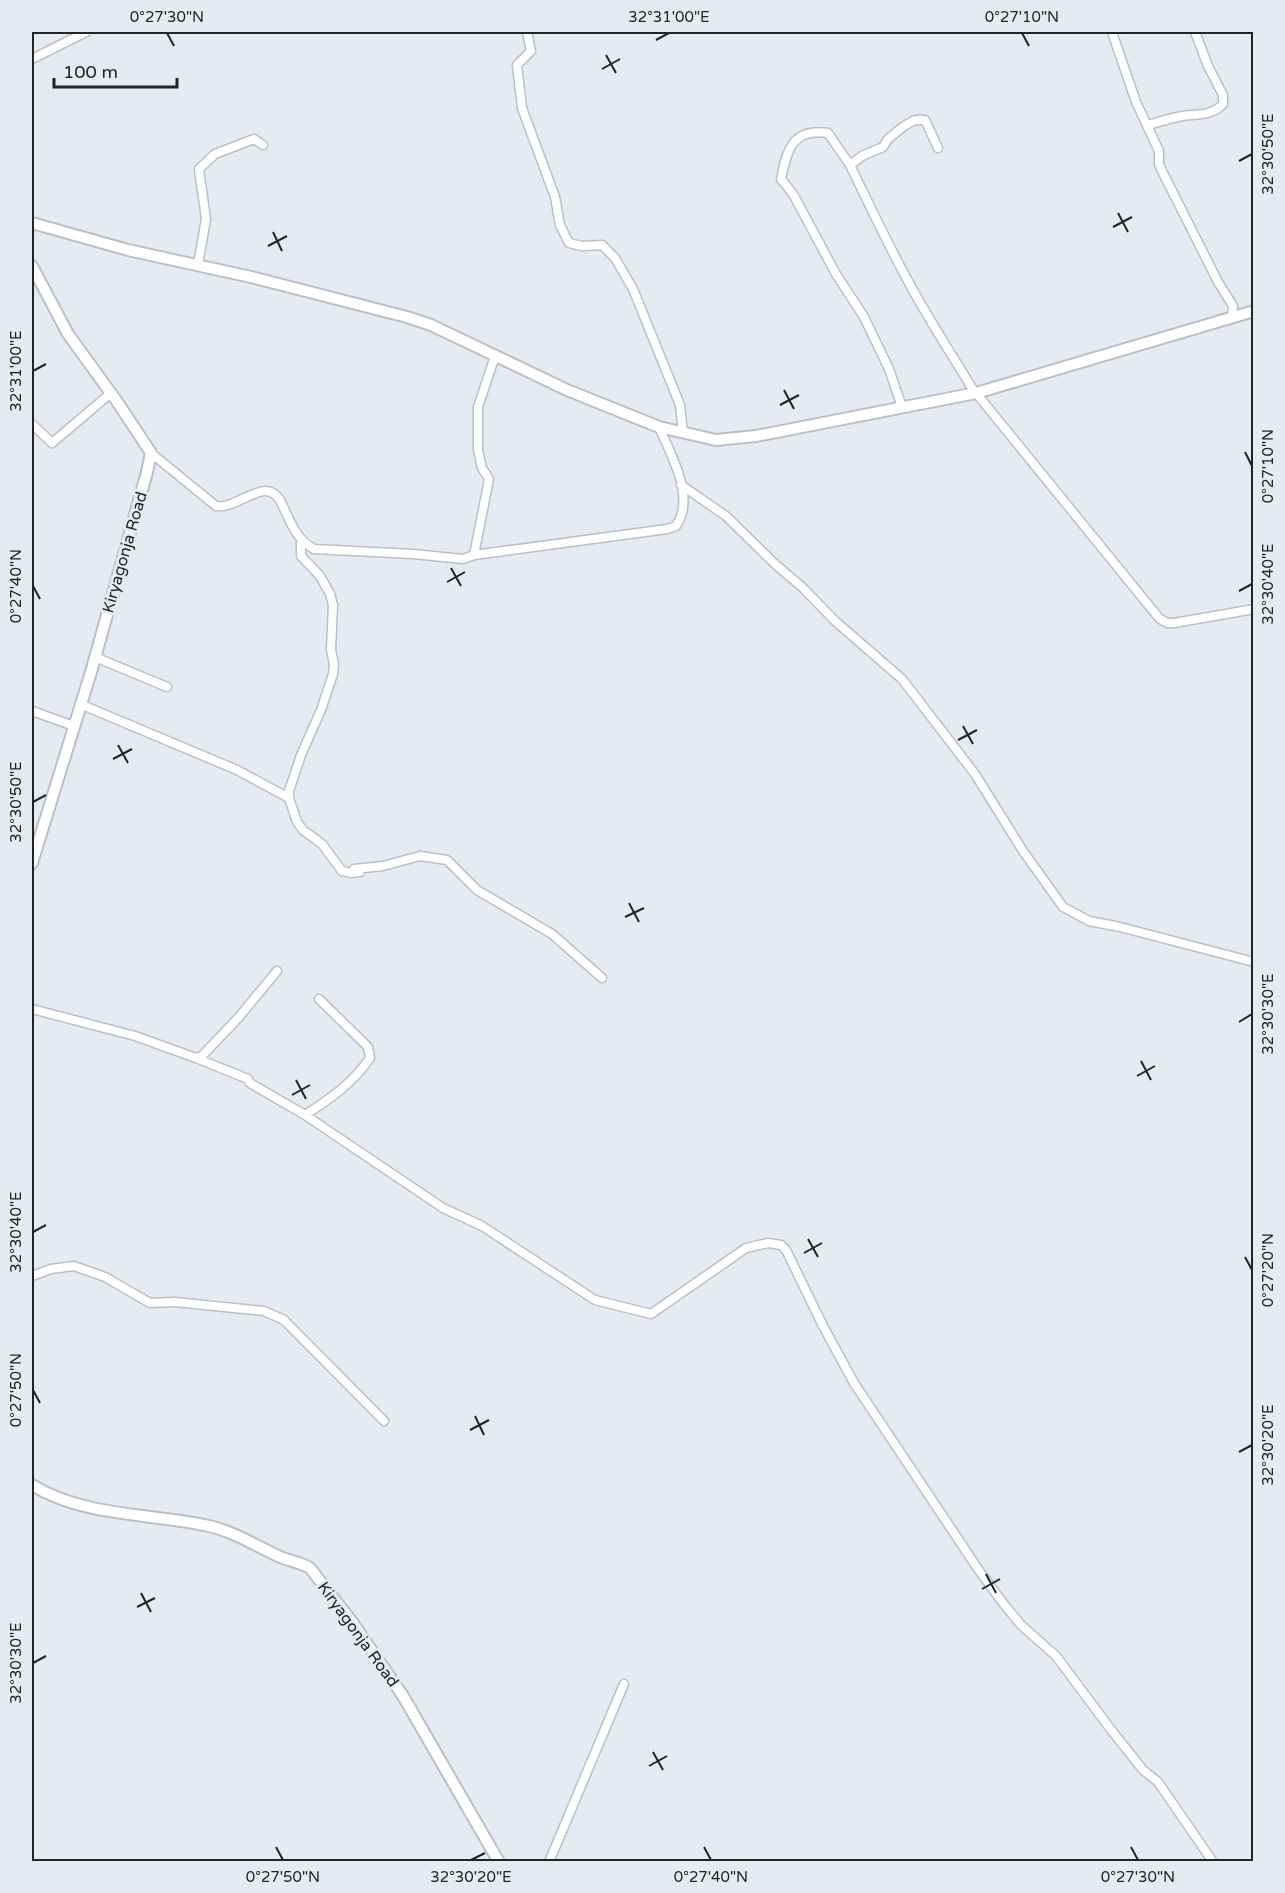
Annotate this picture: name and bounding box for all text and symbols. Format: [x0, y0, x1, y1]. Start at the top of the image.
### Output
text: 0°27'30"N [130, 8, 204, 26]
text: 32°31'00"E [628, 8, 710, 26]
text: 0°27'10"N [985, 8, 1059, 26]
scale bar [54, 51, 177, 89]
text: 100 m [63, 61, 118, 83]
text: 32°30'50"E [1259, 113, 1277, 195]
text: 32°31'00"E [7, 330, 25, 412]
text: 0°27'10"N [1259, 429, 1277, 503]
street label: Kiryagonja Road [98, 489, 152, 615]
text: 32°30'40"E [1259, 543, 1277, 625]
text: 0°27'40"N [7, 549, 25, 623]
text: 32°30'50"E [7, 761, 25, 843]
text: 32°30'30"E [1259, 973, 1277, 1055]
text: 32°30'40"E [7, 1191, 25, 1273]
text: 0°27'20"N [1259, 1233, 1277, 1307]
text: 0°27'50"N [7, 1353, 25, 1427]
text: 32°30'20"E [1259, 1404, 1277, 1486]
street label: Kiryagonja Road [313, 1578, 403, 1691]
text: 32°30'30"E [7, 1622, 25, 1704]
text: 0°27'50"N [246, 1868, 320, 1886]
text: 32°30'20"E [430, 1868, 512, 1886]
text: 0°27'40"N [674, 1868, 748, 1886]
text: 0°27'30"N [1101, 1868, 1175, 1886]

